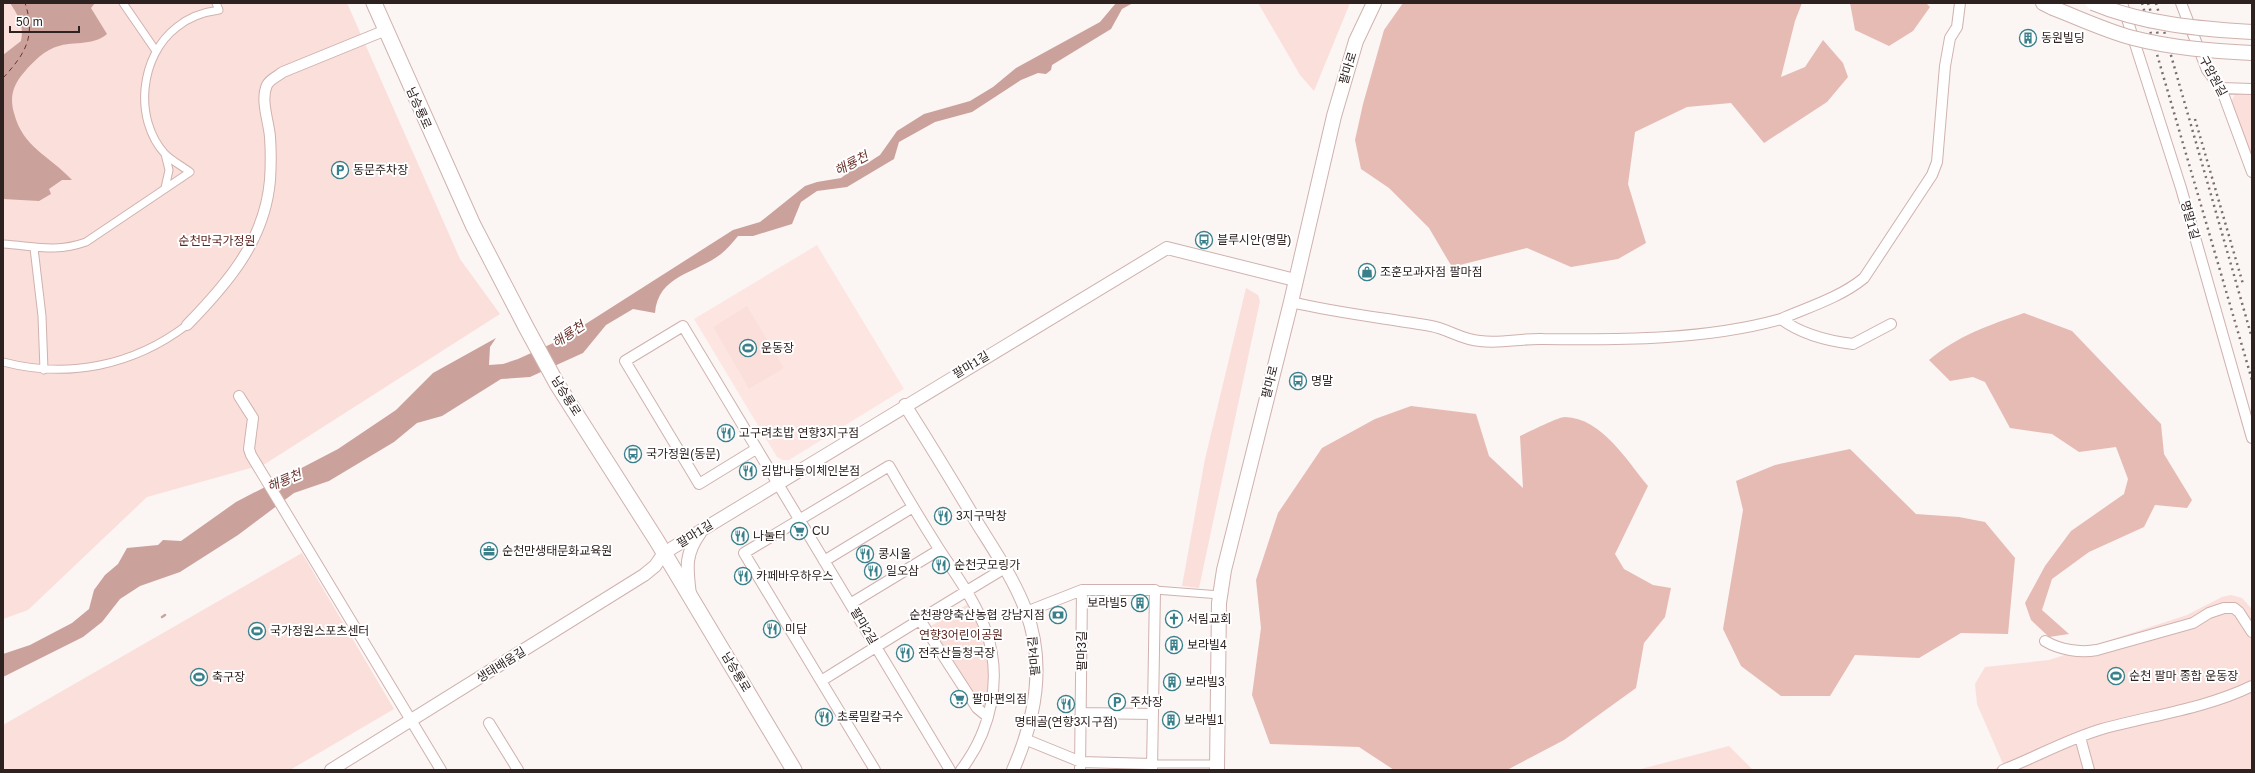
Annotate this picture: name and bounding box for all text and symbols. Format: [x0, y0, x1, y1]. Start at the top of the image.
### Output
scale bar [10, 8, 79, 34]
text: 50 m [16, 15, 43, 29]
building icon: 동원빌딩 [2018, 28, 2038, 48]
place label: 동원빌딩 [2041, 31, 2085, 45]
street label: 팔마로 [1336, 50, 1360, 86]
street label: 구암원길 [2196, 53, 2230, 99]
street label: 남승룡로 [404, 85, 434, 131]
water label: 해룡천 [832, 148, 872, 178]
parking icon: 동문주차장 [330, 160, 350, 180]
place label: 동문주차장 [353, 163, 408, 177]
street label: 명말1길 [2178, 199, 2202, 241]
bus stop icon: 블루시안(명말) [1194, 230, 1214, 250]
place label: 블루시안(명말) [1217, 233, 1291, 247]
park label: 순천만국가정원 [178, 234, 256, 248]
shop icon: 조훈모과자점 팔마점 [1357, 262, 1377, 282]
place label: 조훈모과자점 팔마점 [1380, 265, 1483, 279]
water label: 해룡천 [549, 318, 588, 351]
sports icon: 운동장 [738, 338, 758, 358]
place label: 운동장 [761, 341, 794, 355]
street label: 팔마1길 [950, 349, 992, 381]
street label: 팔마로 [1259, 364, 1281, 400]
bus stop icon: 명말 [1288, 371, 1308, 391]
street label: 남승룡로 [548, 374, 584, 418]
place label: 명말 [1311, 374, 1333, 388]
restaurant icon: 고구려초밥 연향3지구점 [716, 423, 736, 443]
place label: 고구려초밥 연향3지구점 [739, 426, 859, 440]
bus stop icon: 국가정원(동문) [623, 444, 643, 464]
place label: 국가정원(동문) [646, 447, 720, 461]
restaurant icon: 김밥나들이체인본점 [738, 461, 758, 481]
place label: 김밥나들이체인본점 [761, 464, 860, 478]
water label: 해룡천 [265, 466, 305, 494]
restaurant icon: 3지구막창 [933, 506, 953, 526]
place label: 3지구막창 [956, 509, 1007, 523]
street label: 팔마1길 [674, 518, 716, 550]
supermarket icon: CU [789, 521, 809, 541]
place label: CU [812, 524, 829, 538]
restaurant icon: 나눌터 [730, 526, 750, 546]
place label: 나눌터 [753, 529, 786, 543]
office icon: 순천만생태문화교육원 [479, 541, 499, 561]
place label: 순천만생태문화교육원 [502, 544, 612, 558]
restaurant icon: 콩시울 [855, 544, 875, 564]
place label: 콩시울 [878, 547, 911, 561]
restaurant icon: 순천굿모링가 [931, 555, 951, 575]
place label: 순천굿모링가 [954, 558, 1020, 572]
restaurant icon: 일오삼 [863, 561, 883, 581]
place label: 일오삼 [886, 564, 919, 578]
restaurant icon: 카페바우하우스 [733, 566, 753, 586]
place label: 카페바우하우스 [756, 569, 833, 583]
building icon: 보라빌5 [1130, 593, 1150, 613]
place label: 보라빌5 [1087, 596, 1127, 610]
street label: 팔마2길 [848, 605, 880, 647]
bank icon: 순천광양축산농협 강남지점 [1048, 605, 1068, 625]
place label: 순천광양축산농협 강남지점 [909, 608, 1045, 622]
church icon: 서림교회 [1164, 609, 1184, 629]
place label: 서림교회 [1187, 612, 1231, 626]
restaurant icon: 미담 [762, 619, 782, 639]
sports icon: 국가정원스포츠센터 [247, 621, 267, 641]
place label: 미담 [785, 622, 807, 636]
place label: 국가정원스포츠센터 [270, 624, 369, 638]
park label: 연향3어린이공원 [919, 628, 1003, 642]
street label: 팔마3길 [1075, 631, 1089, 671]
building icon: 보라빌4 [1164, 635, 1184, 655]
street label: 팔마4길 [1025, 636, 1043, 676]
place label: 보라빌4 [1187, 638, 1227, 652]
restaurant icon: 전주산들청국장 [895, 643, 915, 663]
street label: 생태배움길 [474, 644, 528, 686]
place label: 전주산들청국장 [918, 646, 995, 660]
street label: 남승룡로 [719, 649, 753, 695]
sports icon: 순천 팔마 종합 운동장 [2106, 666, 2126, 686]
sports icon: 축구장 [189, 667, 209, 687]
place label: 순천 팔마 종합 운동장 [2129, 669, 2238, 683]
place label: 축구장 [212, 670, 245, 684]
building icon: 보라빌3 [1162, 672, 1182, 692]
place label: 보라빌3 [1185, 675, 1225, 689]
supermarket icon: 팔마편의점 [949, 689, 969, 709]
place label: 팔마편의점 [972, 692, 1027, 706]
parking icon: 주차장 [1107, 692, 1127, 712]
restaurant icon: 명태골(연향3지구점) [1056, 694, 1076, 714]
place label: 주차장 [1130, 695, 1163, 709]
restaurant icon: 초록밀칼국수 [814, 707, 834, 727]
place label: 초록밀칼국수 [837, 710, 903, 724]
building icon: 보라빌1 [1161, 710, 1181, 730]
place label: 보라빌1 [1184, 713, 1224, 727]
place label: 명태골(연향3지구점) [1015, 715, 1118, 729]

